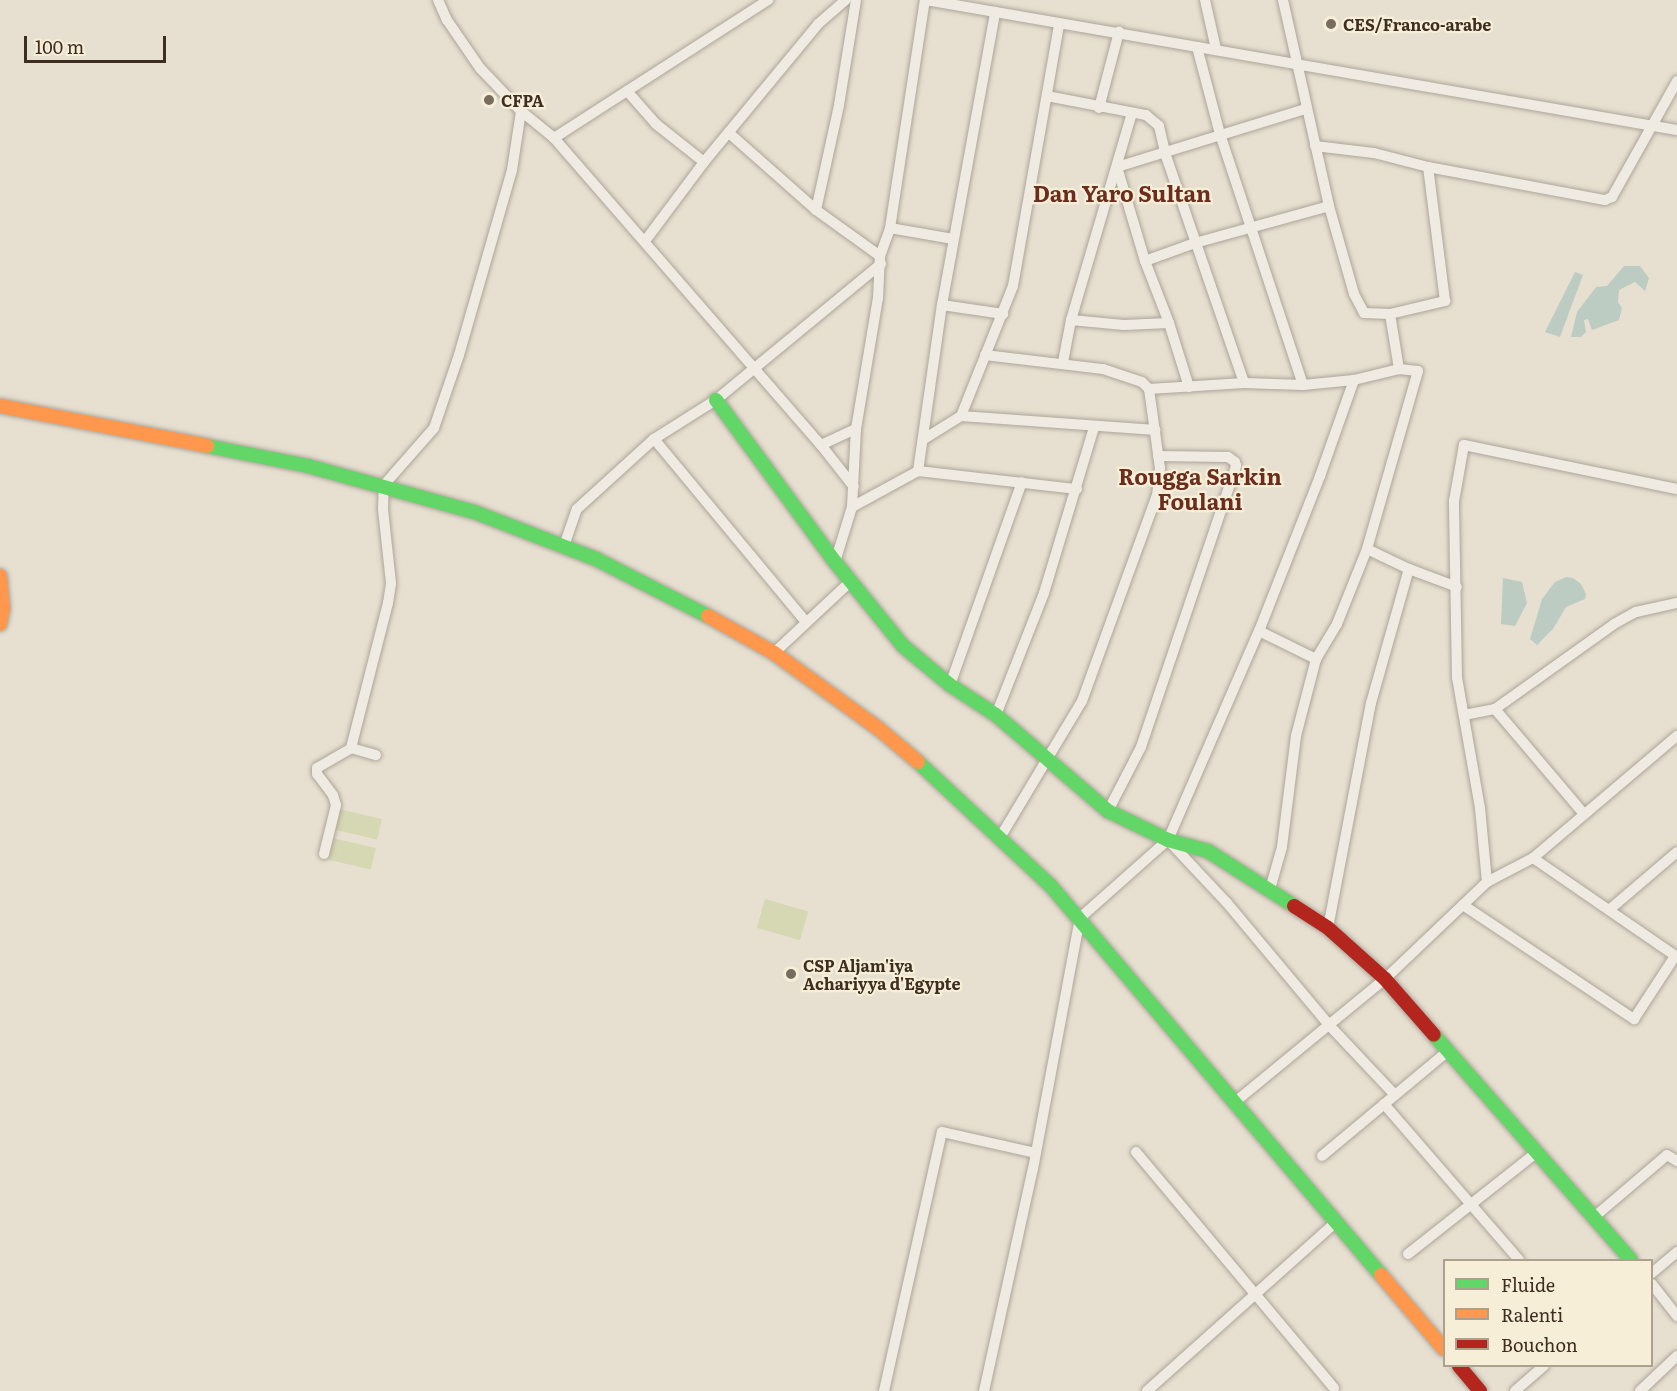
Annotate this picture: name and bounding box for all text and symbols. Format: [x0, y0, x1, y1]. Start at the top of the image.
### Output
place label: CES/Franco-arabe [1343, 14, 1491, 34]
marker: CES/Franco-arabe [1324, 17, 1338, 31]
scale bar [27, 24, 170, 62]
text: 100 m [35, 33, 84, 60]
place label: CFPA [501, 90, 544, 110]
marker: CFPA [482, 93, 496, 107]
district label: Dan Yaro Sultan [1033, 180, 1211, 206]
district label: Rougga Sarkin Foulani [1118, 462, 1282, 514]
place label: CSP Aljam'iya Achariyya d'Egypte [803, 955, 961, 993]
marker: CSP Aljam'iya Achariyya d'Egypte [784, 967, 798, 981]
legend [1443, 1259, 1653, 1367]
text: Fluide [1501, 1271, 1555, 1298]
text: Ralenti [1501, 1301, 1563, 1328]
text: Bouchon [1501, 1331, 1578, 1358]

